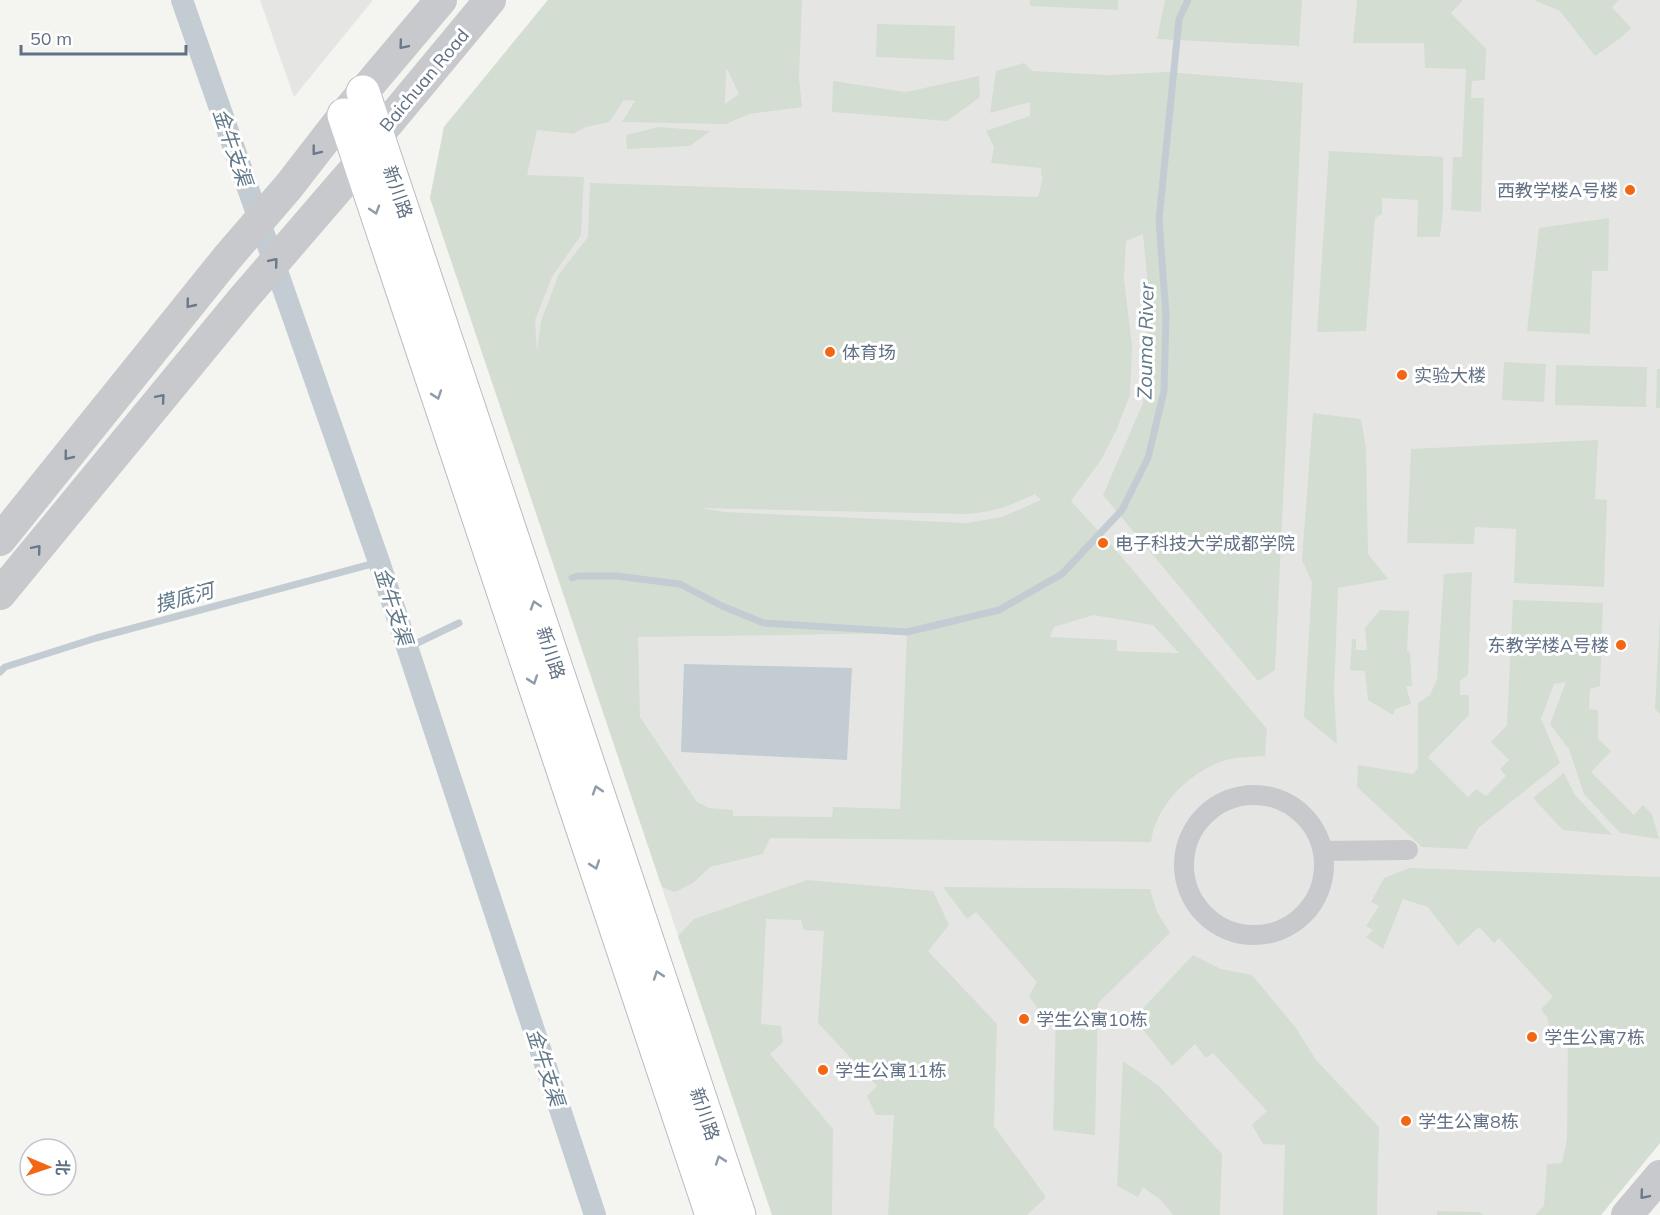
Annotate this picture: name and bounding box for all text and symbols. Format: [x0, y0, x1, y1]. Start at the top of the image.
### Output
scale bar [21, 18, 186, 56]
street label: Baichuan Road [374, 24, 474, 136]
text: 50 m [30, 27, 72, 50]
one-way arrow [399, 38, 410, 49]
water label: 金牛支渠 [208, 105, 259, 192]
one-way arrow [313, 144, 324, 155]
street label: 新川路 [378, 163, 418, 221]
place label: 西教学楼A号楼 [1497, 179, 1618, 202]
marker: 西教学楼A号楼 [1623, 183, 1637, 197]
one-way arrow [368, 204, 381, 215]
one-way arrow [266, 258, 277, 269]
water label: Zouma River [1131, 282, 1159, 399]
one-way arrow [187, 297, 198, 308]
place label: 体育场 [842, 341, 896, 364]
marker: 体育场 [823, 345, 837, 359]
place label: 实验大楼 [1414, 364, 1486, 387]
marker: 实验大楼 [1395, 368, 1409, 382]
one-way arrow [430, 389, 443, 400]
one-way arrow [154, 394, 165, 405]
one-way arrow [65, 449, 76, 460]
place label: 电子科技大学成都学院 [1115, 532, 1295, 555]
marker: 电子科技大学成都学院 [1096, 536, 1110, 550]
one-way arrow [30, 544, 41, 555]
water label: 金牛支渠 [370, 564, 419, 651]
water label: 摸底河 [152, 576, 220, 617]
one-way arrow [530, 600, 542, 611]
street label: 新川路 [532, 624, 570, 682]
place label: 东教学楼A号楼 [1488, 634, 1609, 657]
marker: 东教学楼A号楼 [1614, 638, 1628, 652]
one-way arrow [525, 674, 538, 685]
one-way arrow [591, 785, 604, 796]
one-way arrow [587, 859, 600, 870]
one-way arrow [653, 970, 666, 981]
place label: 学生公寓10栋 [1036, 1008, 1148, 1031]
marker: 学生公寓10栋 [1017, 1012, 1031, 1026]
water label: 金牛支渠 [522, 1025, 571, 1112]
place label: 学生公寓7栋 [1544, 1026, 1645, 1049]
marker: 学生公寓7栋 [1525, 1030, 1539, 1044]
place label: 学生公寓11栋 [835, 1059, 947, 1082]
marker: 学生公寓11栋 [816, 1063, 830, 1077]
street label: 新川路 [685, 1085, 725, 1143]
place label: 学生公寓8栋 [1418, 1110, 1519, 1133]
marker: 学生公寓8栋 [1399, 1114, 1413, 1128]
north arrow [18, 1137, 78, 1197]
one-way arrow [715, 1155, 728, 1165]
text: 北 [53, 1159, 73, 1176]
one-way arrow [1640, 1188, 1651, 1199]

